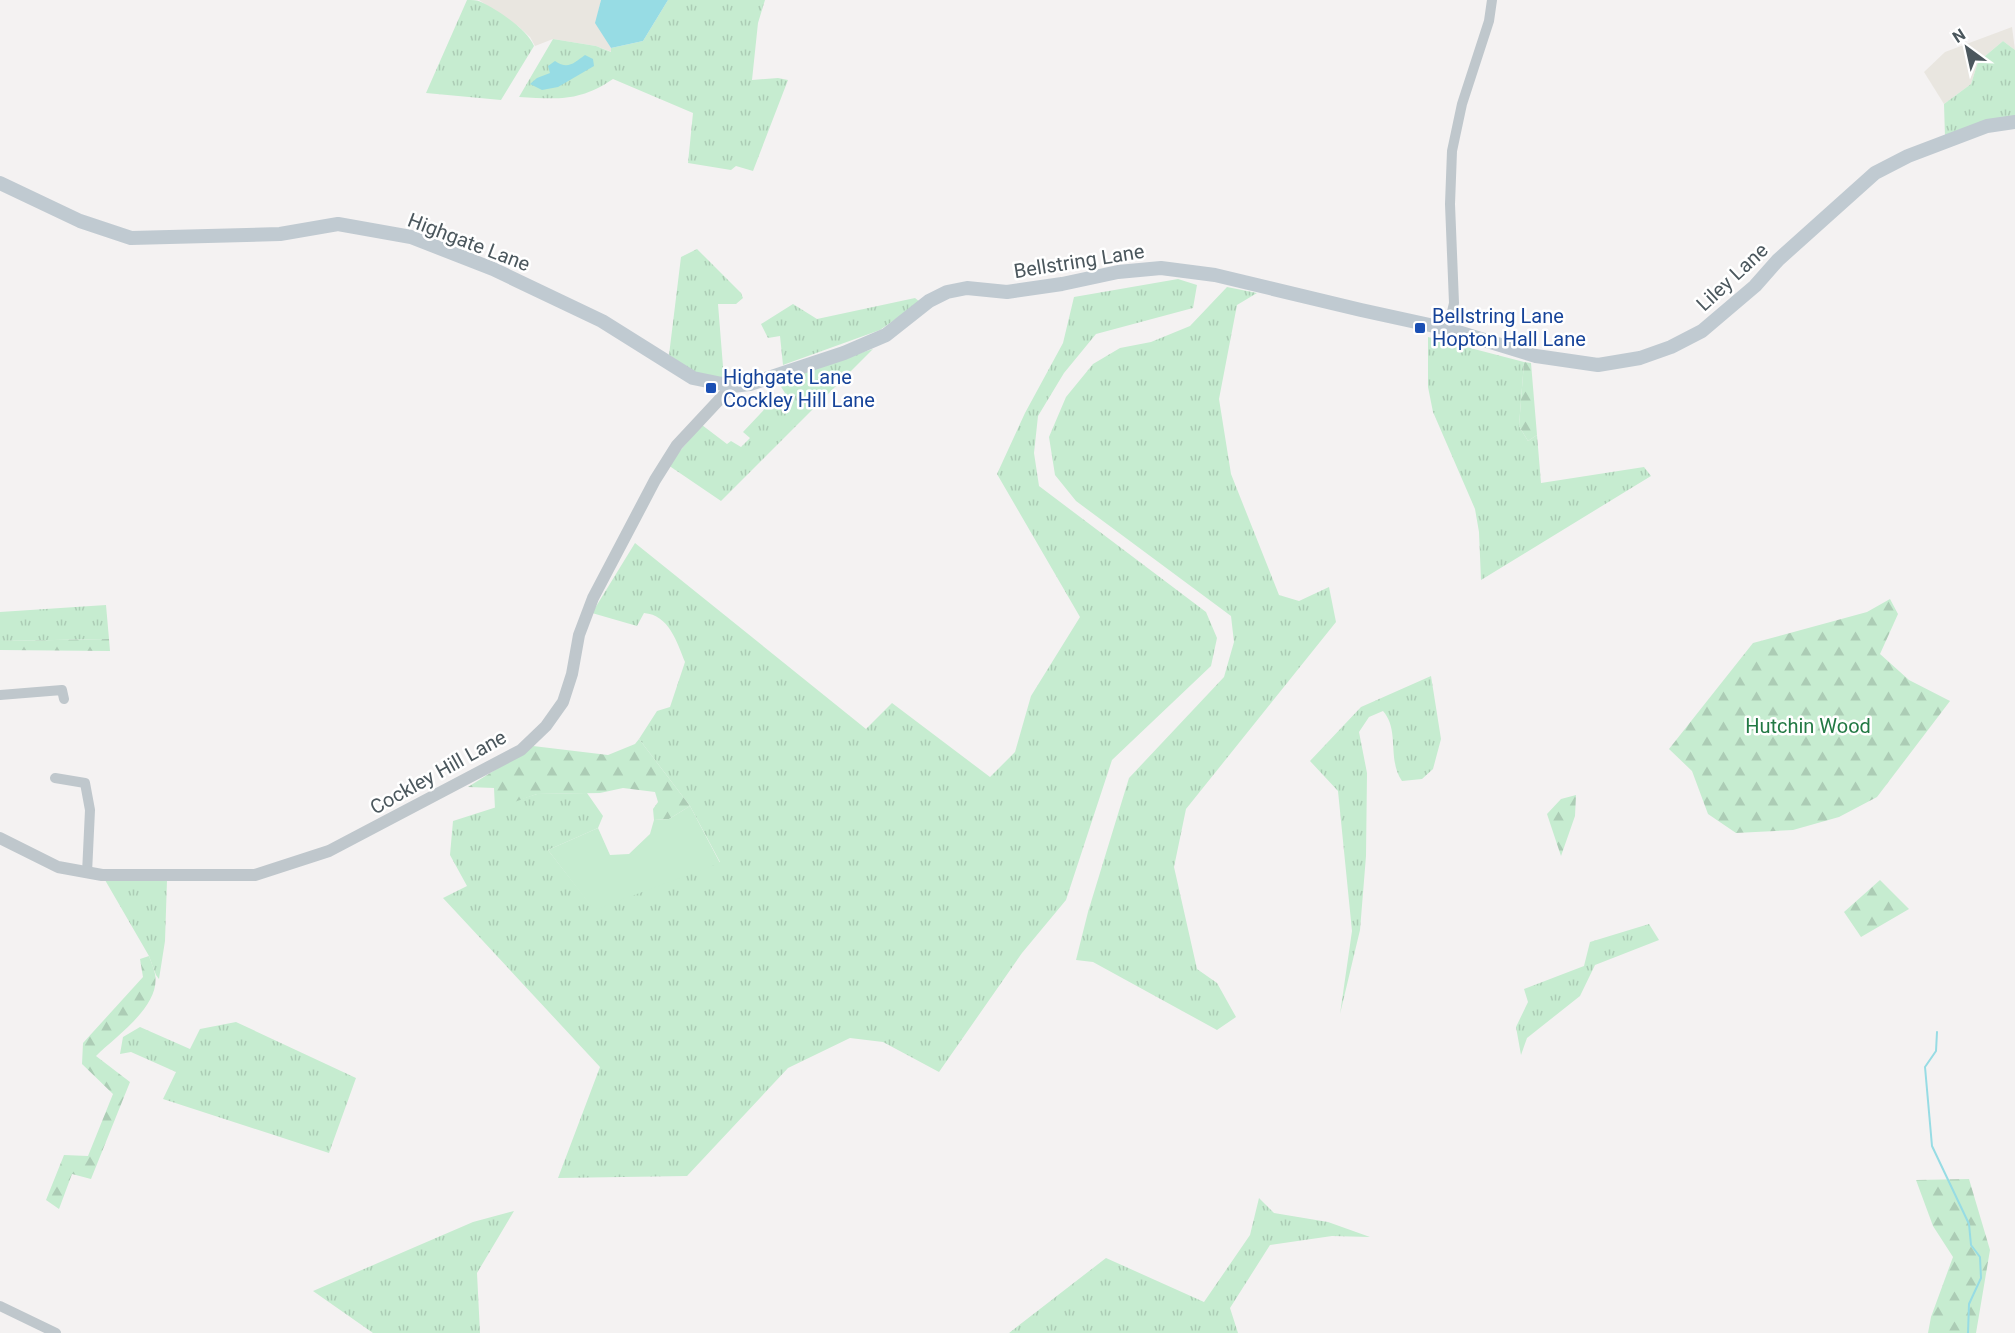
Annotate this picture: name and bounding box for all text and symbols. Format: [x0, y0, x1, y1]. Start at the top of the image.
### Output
north arrow [1937, 18, 1997, 78]
text: N [1949, 25, 1969, 47]
street label: Highgate Lane [405, 208, 533, 276]
street label: Liley Lane [1691, 238, 1773, 316]
street label: Bellstring Lane [1012, 239, 1146, 283]
place label: Bellstring Lane Hopton Hall Lane [1432, 304, 1586, 351]
marker: Bellstring Lane Hopton Hall Lane [1413, 321, 1427, 335]
place label: Highgate Lane Cockley Hill Lane [723, 365, 875, 412]
marker: Highgate Lane Cockley Hill Lane [704, 381, 718, 395]
park label: Hutchin Wood [1745, 714, 1871, 738]
street label: Cockley Hill Lane [366, 725, 510, 819]

